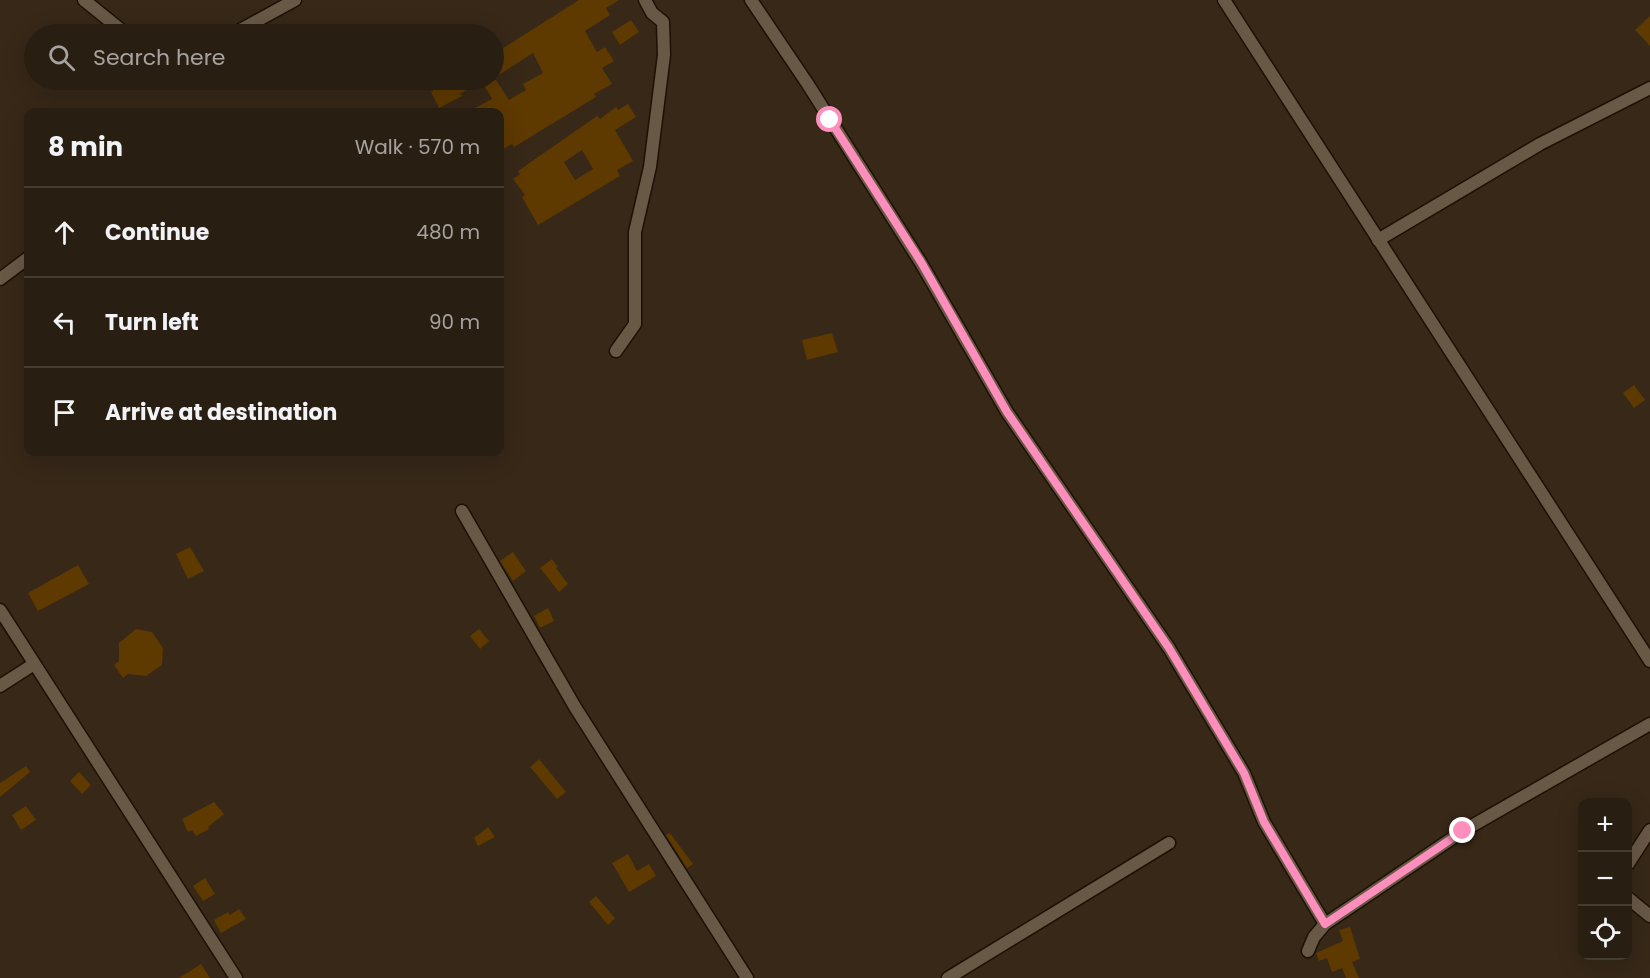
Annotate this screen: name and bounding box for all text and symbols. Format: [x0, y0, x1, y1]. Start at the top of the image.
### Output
search box [24, 24, 504, 90]
icon: search [45, 41, 78, 74]
text: Search here [93, 42, 226, 73]
route start [816, 106, 842, 132]
text: 8 min [48, 129, 123, 165]
text: Walk · 570 m [355, 133, 480, 161]
icon: ahead [48, 216, 81, 249]
text: Continue [105, 217, 209, 248]
text: 480 m [416, 218, 480, 246]
icon: left [48, 306, 81, 339]
text: Turn left [105, 307, 199, 338]
text: 90 m [429, 308, 480, 336]
icon: arrive [48, 396, 81, 429]
text: Arrive at destination [105, 397, 337, 428]
map controls [1578, 798, 1632, 960]
button: + [1578, 798, 1632, 852]
route end [1449, 817, 1475, 843]
button: − [1578, 852, 1632, 906]
button: locate [1578, 906, 1632, 960]

